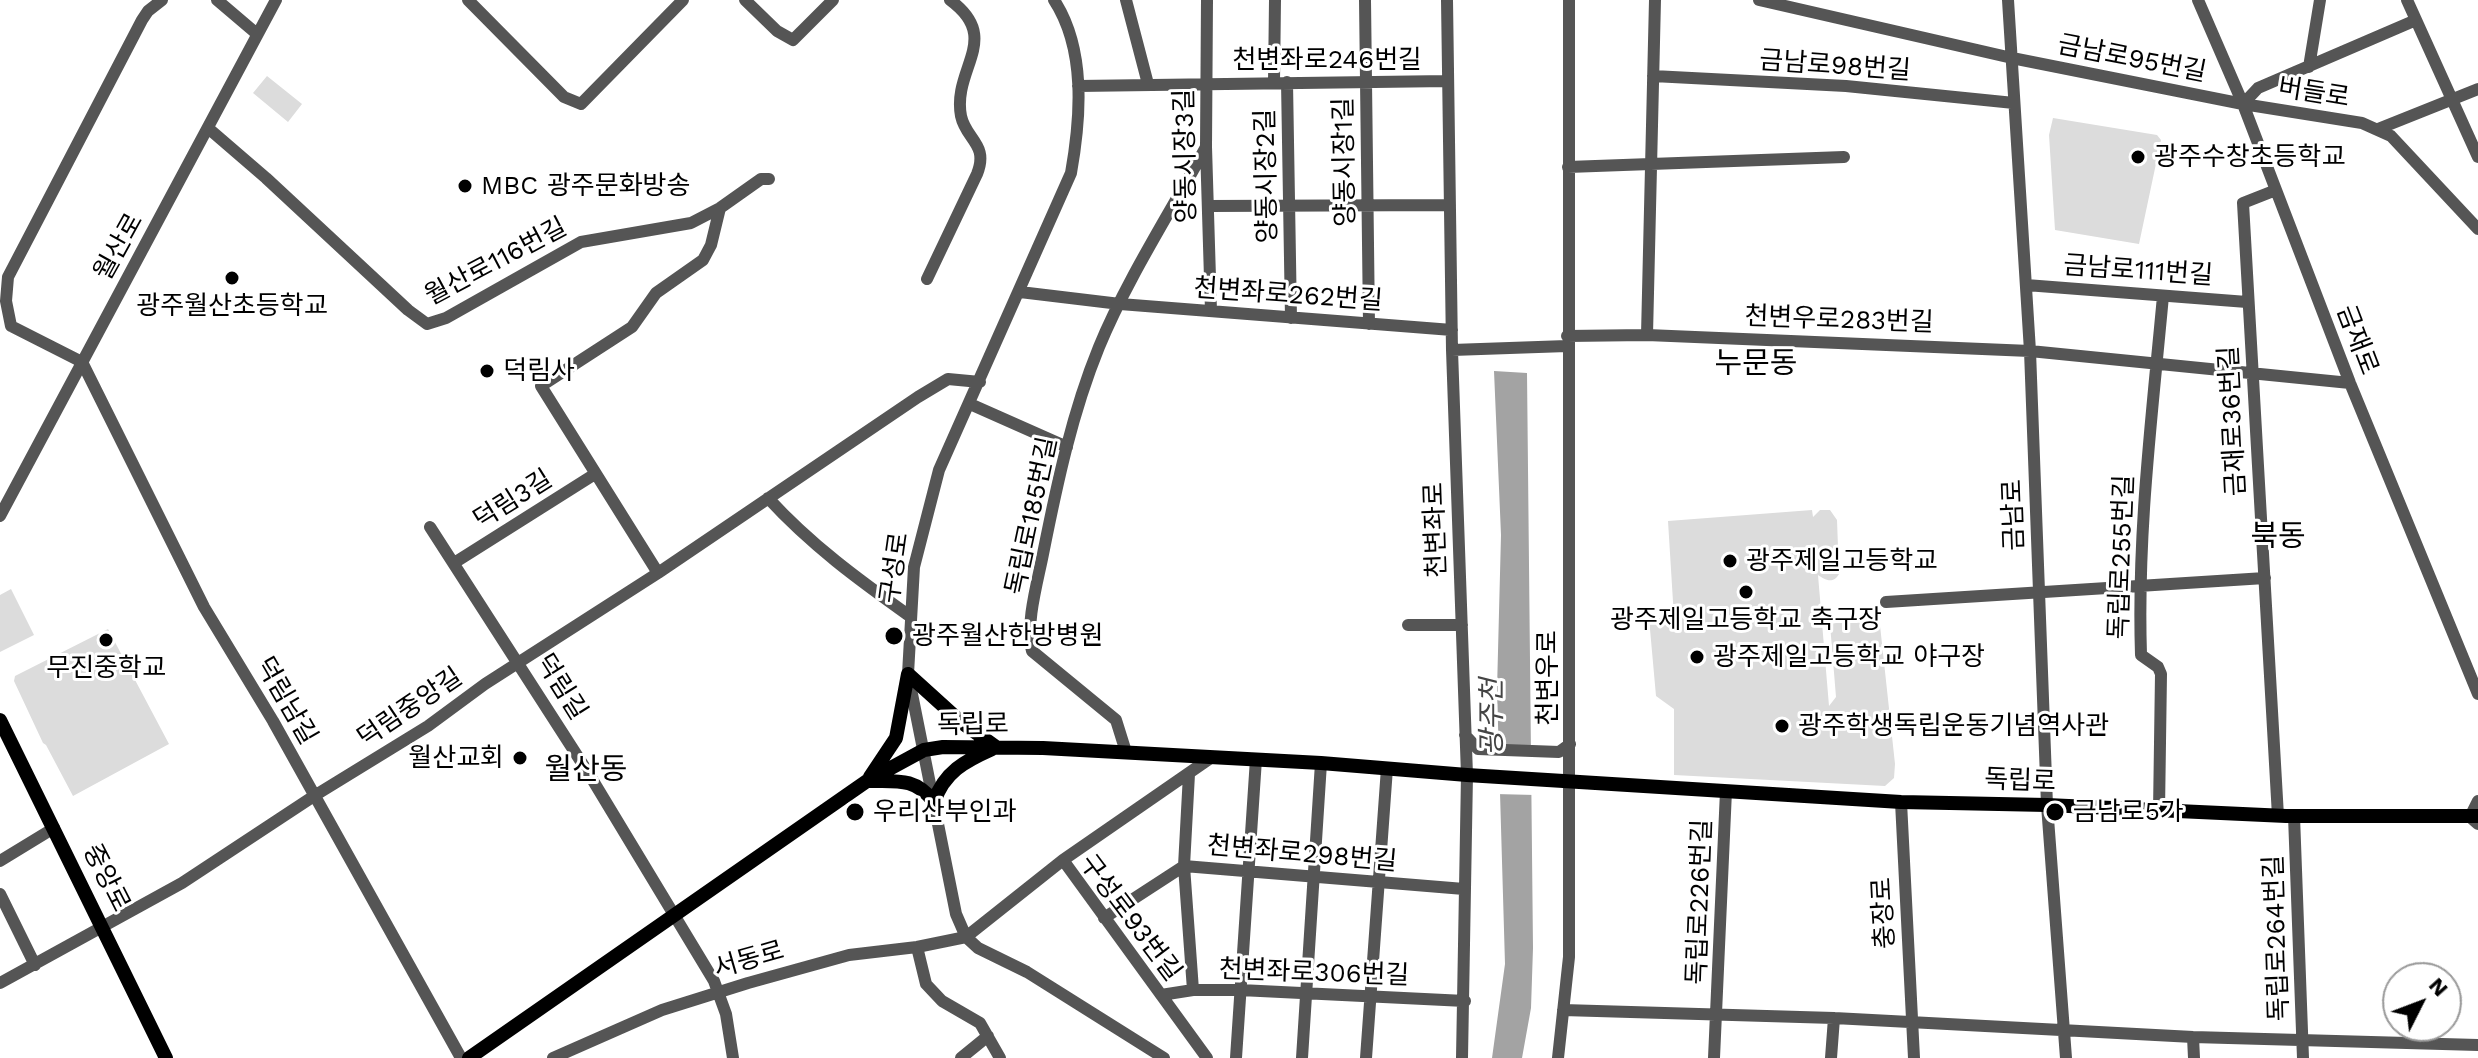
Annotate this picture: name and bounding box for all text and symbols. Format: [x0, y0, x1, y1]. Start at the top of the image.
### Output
street label: 금남로95번길 [2055, 29, 2209, 89]
street label: 천변좌로246번길 [1232, 44, 1422, 76]
street label: 금남로98번길 [1758, 45, 1912, 87]
street label: 버들로 [2276, 72, 2352, 114]
street label: 양동시장3길 [1169, 88, 1203, 224]
street label: 양동시장1길 [1328, 97, 1362, 227]
street label: 양동시장2길 [1250, 108, 1284, 244]
place label: 광주수창초등학교 [2154, 141, 2345, 173]
marker: 광주수창초등학교 [2129, 148, 2147, 166]
place label: MBC 광주문화방송 [481, 170, 690, 202]
marker: MBC 광주문화방송 [456, 177, 474, 195]
street label: 월산로 [88, 208, 150, 286]
street label: 월산로116번길 [420, 212, 572, 312]
street label: 금남로111번길 [2062, 250, 2214, 292]
marker: 광주월산초등학교 [223, 269, 241, 287]
street label: 천변좌로262번길 [1192, 273, 1384, 317]
place label: 광주월산초등학교 [136, 290, 328, 322]
street label: 천변우로283번길 [1744, 301, 1934, 339]
street label: 금재로 [2330, 301, 2384, 379]
street label: 금재로36번길 [2213, 345, 2253, 497]
district label: 누문동 [1715, 346, 1797, 382]
place label: 덕림사 [503, 355, 575, 387]
marker: 덕림사 [478, 362, 496, 380]
street label: 독립로185번길 [1000, 434, 1064, 598]
street label: 덕림3길 [468, 464, 558, 536]
street label: 독립로255번길 [2104, 474, 2140, 640]
street label: 금남로 [1997, 479, 2031, 551]
street label: 천변좌로 [1419, 482, 1453, 578]
district label: 북동 [2250, 519, 2306, 555]
street label: 구성로 [875, 530, 915, 606]
place label: 광주제일고등학교 [1746, 545, 1937, 577]
marker: 광주제일고등학교 [1721, 552, 1739, 570]
marker: 광주제일고등학교 축구장 [1737, 583, 1755, 601]
place label: 광주제일고등학교 축구장 [1610, 604, 1882, 636]
place label: 광주월산한방병원 [912, 620, 1103, 652]
marker: 광주월산한방병원 [883, 625, 905, 647]
street label: 천변우로 [1532, 630, 1564, 726]
marker: 무진중학교 [97, 631, 115, 649]
place label: 광주제일고등학교 야구장 [1713, 641, 1985, 673]
street label: 덕림길 [529, 648, 593, 726]
marker: 광주제일고등학교 야구장 [1688, 648, 1706, 666]
place label: 무진중학교 [46, 652, 166, 684]
street label: 덕림남길 [249, 652, 323, 750]
street label: 덕림중앙길 [352, 662, 468, 754]
water label: 광주천 [1476, 678, 1510, 756]
street label: 독립로 [937, 709, 1009, 741]
place label: 광주학생독립운동기념역사관 [1798, 710, 2109, 742]
marker: 광주학생독립운동기념역사관 [1773, 717, 1791, 735]
place label: 월산교회 [408, 742, 504, 774]
marker: 월산교회 [511, 749, 529, 767]
district label: 월산동 [545, 752, 627, 788]
street label: 독립로 [1984, 764, 2056, 798]
place label: 우리산부인과 [873, 796, 1017, 828]
place label: 금남로5가 [2073, 796, 2184, 828]
marker: 우리산부인과 [844, 801, 866, 823]
marker: 금남로5가 [2044, 801, 2066, 823]
street label: 독립로226번길 [1682, 819, 1718, 985]
street label: 천변좌로298번길 [1206, 830, 1398, 878]
street label: 중앙로 [76, 839, 136, 917]
street label: 구성로93번길 [1072, 849, 1188, 987]
street label: 독립로264번길 [2259, 854, 2295, 1022]
street label: 충장로 [1867, 876, 1901, 950]
street label: 서동로 [710, 935, 788, 985]
street label: 천변좌로306번길 [1218, 954, 1410, 992]
north arrow [2382, 962, 2462, 1042]
text: N [2424, 973, 2453, 1001]

